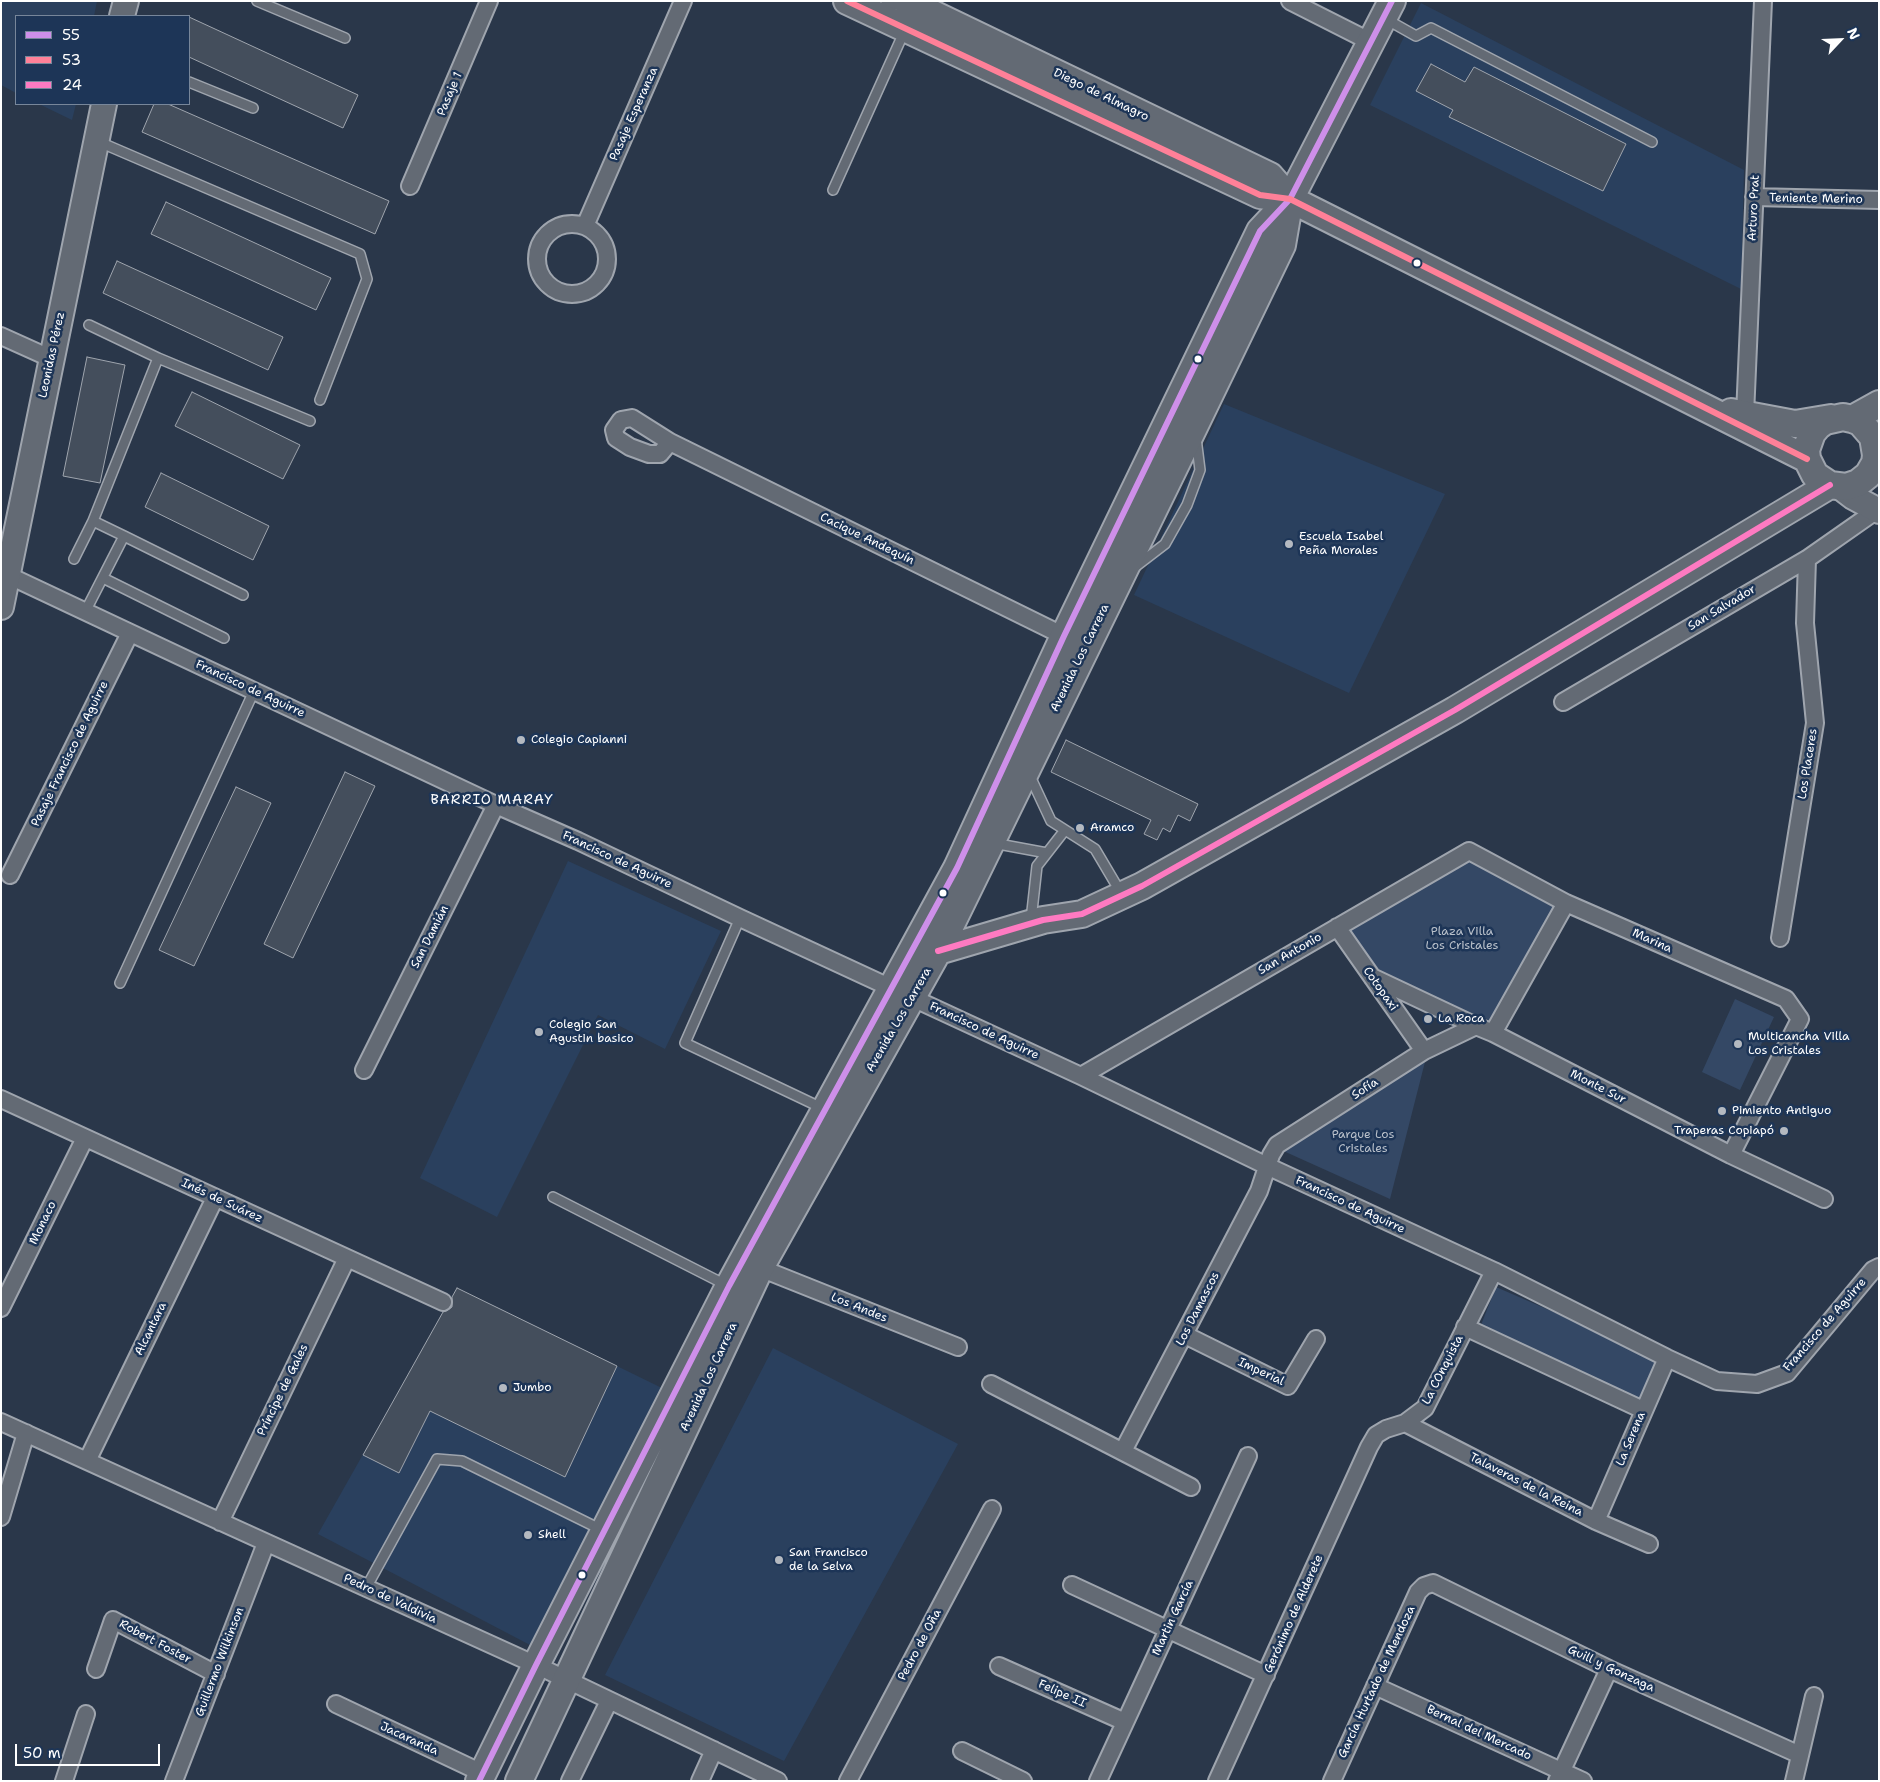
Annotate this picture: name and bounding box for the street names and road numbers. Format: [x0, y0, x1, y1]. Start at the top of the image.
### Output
street label: Pasaje Esperanza [607, 65, 661, 163]
street label: Diego de Almagro [1051, 66, 1151, 124]
street label: Pasaje 1 [434, 70, 466, 118]
street label: Arturo Prat [1745, 175, 1763, 241]
street label: Teniente Merino [1769, 191, 1863, 207]
street label: Leonidas Pérez [36, 311, 68, 399]
street label: Cacique Andequín [818, 510, 916, 568]
street label: San Salvador [1685, 582, 1759, 634]
street label: Avenida Los Carrera [1048, 602, 1112, 714]
street label: Francisco de Aguirre [193, 657, 307, 721]
street label: Pasaje Francisco de Aguirre [28, 679, 112, 829]
street label: Los Placeres [1795, 728, 1821, 800]
street label: Francisco de Aguirre [560, 828, 674, 892]
street label: San Damián [408, 903, 452, 971]
street label: Marina [1630, 926, 1674, 956]
street label: San Antonio [1256, 930, 1324, 978]
street label: Cotopaxi [1360, 964, 1400, 1014]
street label: Avenida Los Carrera [863, 965, 935, 1075]
street label: Francisco de Aguirre [927, 999, 1041, 1063]
street label: Monte Sur [1568, 1067, 1628, 1107]
street label: Sofía [1349, 1075, 1381, 1103]
street label: Francisco de Aguirre [1293, 1173, 1407, 1237]
street label: Inés de Suárez [179, 1176, 265, 1226]
street label: Monaco [26, 1199, 60, 1247]
street label: Los Damascos [1173, 1270, 1223, 1348]
street label: Francisco de Aguirre [1780, 1275, 1870, 1375]
street label: Los Andes [829, 1290, 889, 1326]
street label: Alcantara [132, 1300, 170, 1358]
street label: Avenida Los Carrera [677, 1320, 741, 1434]
street label: La COnquista [1419, 1333, 1467, 1407]
street label: Príncipe de Gales [255, 1342, 311, 1438]
street label: Imperial [1236, 1355, 1286, 1389]
street label: La Serena [1613, 1410, 1649, 1468]
street label: Talaveras de la Reina [1467, 1450, 1585, 1520]
street label: Gerónimo de Alderete [1261, 1553, 1327, 1675]
street label: Pedro de Valdivia [341, 1571, 439, 1627]
street label: Martin García [1149, 1578, 1197, 1658]
street label: García Hurtado de Mendoza [1335, 1604, 1419, 1760]
street label: Guillermo Wilkinson [193, 1605, 247, 1719]
street label: Pedro de Oña [895, 1607, 945, 1683]
street label: Robert Foster [116, 1617, 194, 1667]
street label: Guill y Gonzaga [1565, 1643, 1657, 1695]
street label: Felipe II [1036, 1677, 1088, 1711]
street label: Bernal del Mercado [1424, 1702, 1534, 1764]
street label: Jacaranda [378, 1719, 440, 1759]

